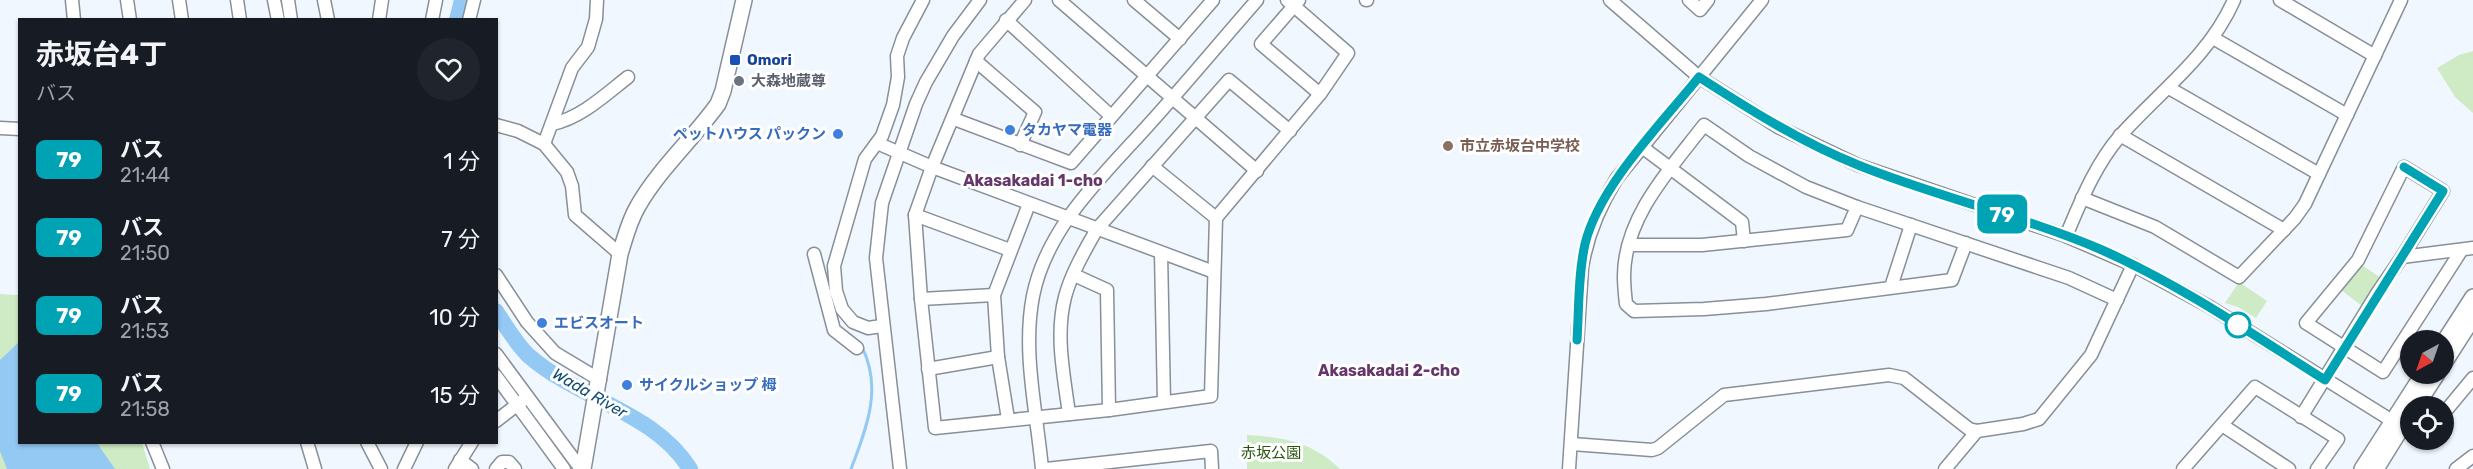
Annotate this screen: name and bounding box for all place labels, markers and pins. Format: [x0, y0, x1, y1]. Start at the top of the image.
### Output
place label: Omori [747, 51, 792, 69]
marker: Omori [728, 53, 742, 67]
place label: 大森地蔵尊 [751, 72, 826, 90]
marker: 大森地蔵尊 [732, 74, 746, 88]
place label: タカヤマ電器 [1022, 121, 1113, 139]
marker: タカヤマ電器 [1003, 123, 1017, 137]
place label: ペットハウス パックン [673, 125, 826, 143]
marker: ペットハウス パックン [831, 127, 845, 141]
place label: 市立赤坂台中学校 [1460, 137, 1580, 155]
marker: 市立赤坂台中学校 [1441, 139, 1455, 153]
unlabelled marker [2225, 312, 2251, 338]
place label: エビスオート [554, 314, 644, 332]
marker: エビスオート [535, 316, 549, 330]
place label: サイクルショップ 栂 [639, 376, 776, 394]
marker: サイクルショップ 栂 [620, 378, 634, 392]

